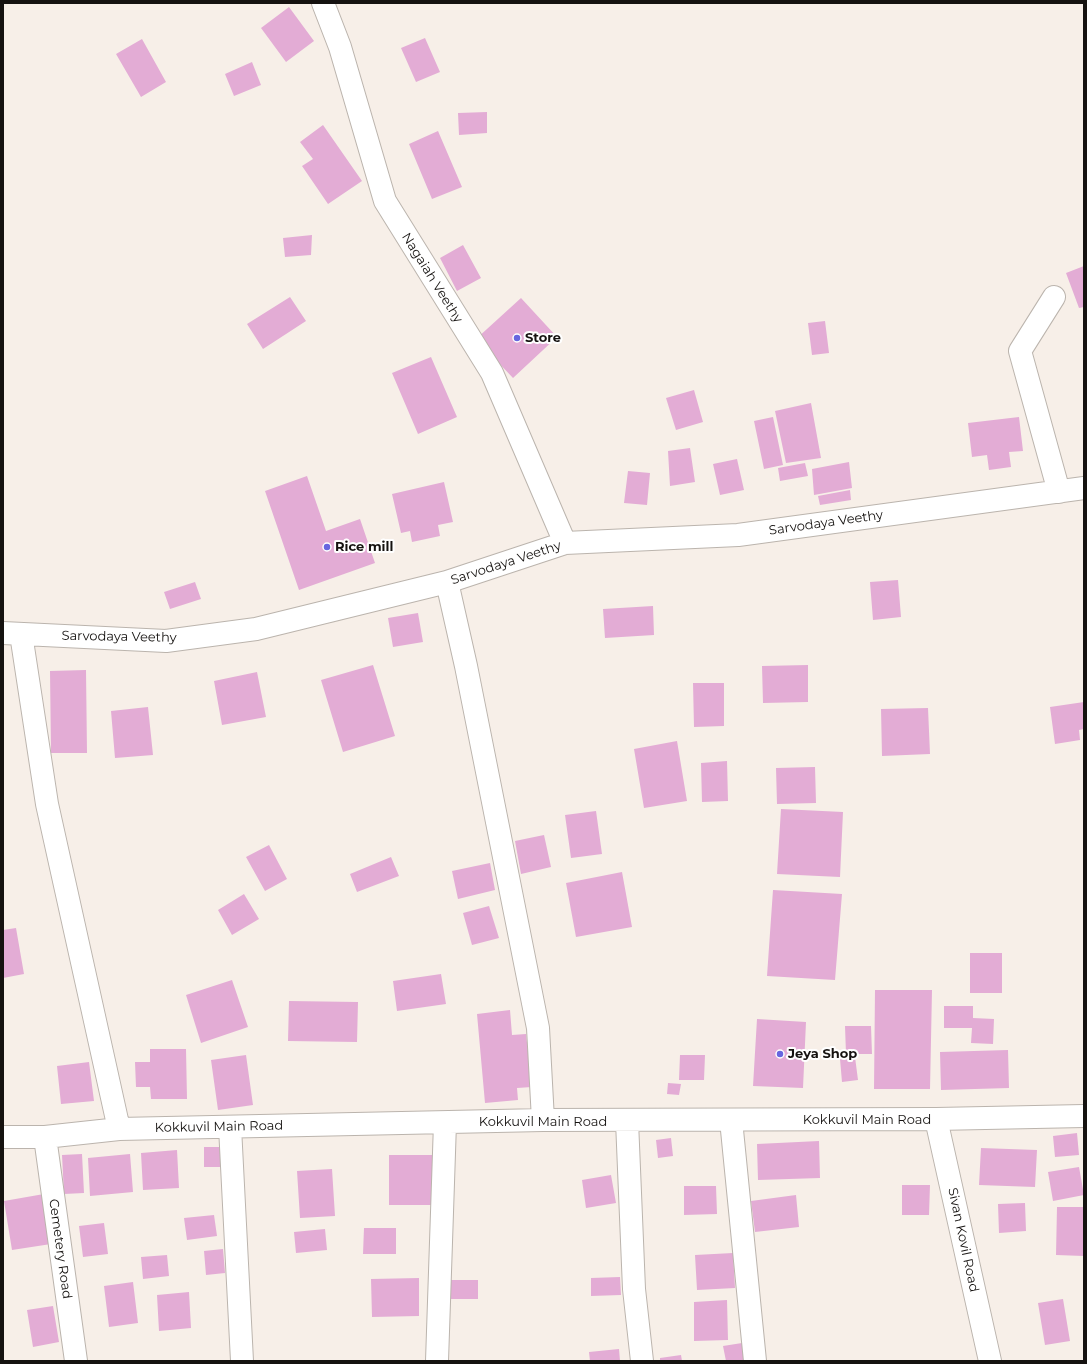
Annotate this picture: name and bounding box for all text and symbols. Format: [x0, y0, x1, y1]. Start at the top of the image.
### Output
street label: Nagaiah Veethy [398, 230, 466, 326]
place label: Store [525, 330, 561, 346]
marker: Store [512, 333, 522, 343]
street label: Sarvodaya Veethy [768, 507, 884, 539]
street label: Sarvodaya Veethy [449, 538, 563, 588]
place label: Rice mill [335, 539, 393, 555]
marker: Rice mill [322, 542, 332, 552]
street label: Sarvodaya Veethy [61, 628, 177, 646]
place label: Jeya Shop [788, 1046, 857, 1062]
marker: Jeya Shop [775, 1049, 785, 1059]
street label: Kokkuvil Main Road [803, 1112, 931, 1128]
street label: Kokkuvil Main Road [479, 1114, 607, 1130]
street label: Kokkuvil Main Road [155, 1118, 283, 1136]
street label: Sivan Kovil Road [944, 1186, 982, 1294]
street label: Cemetery Road [45, 1198, 75, 1300]

